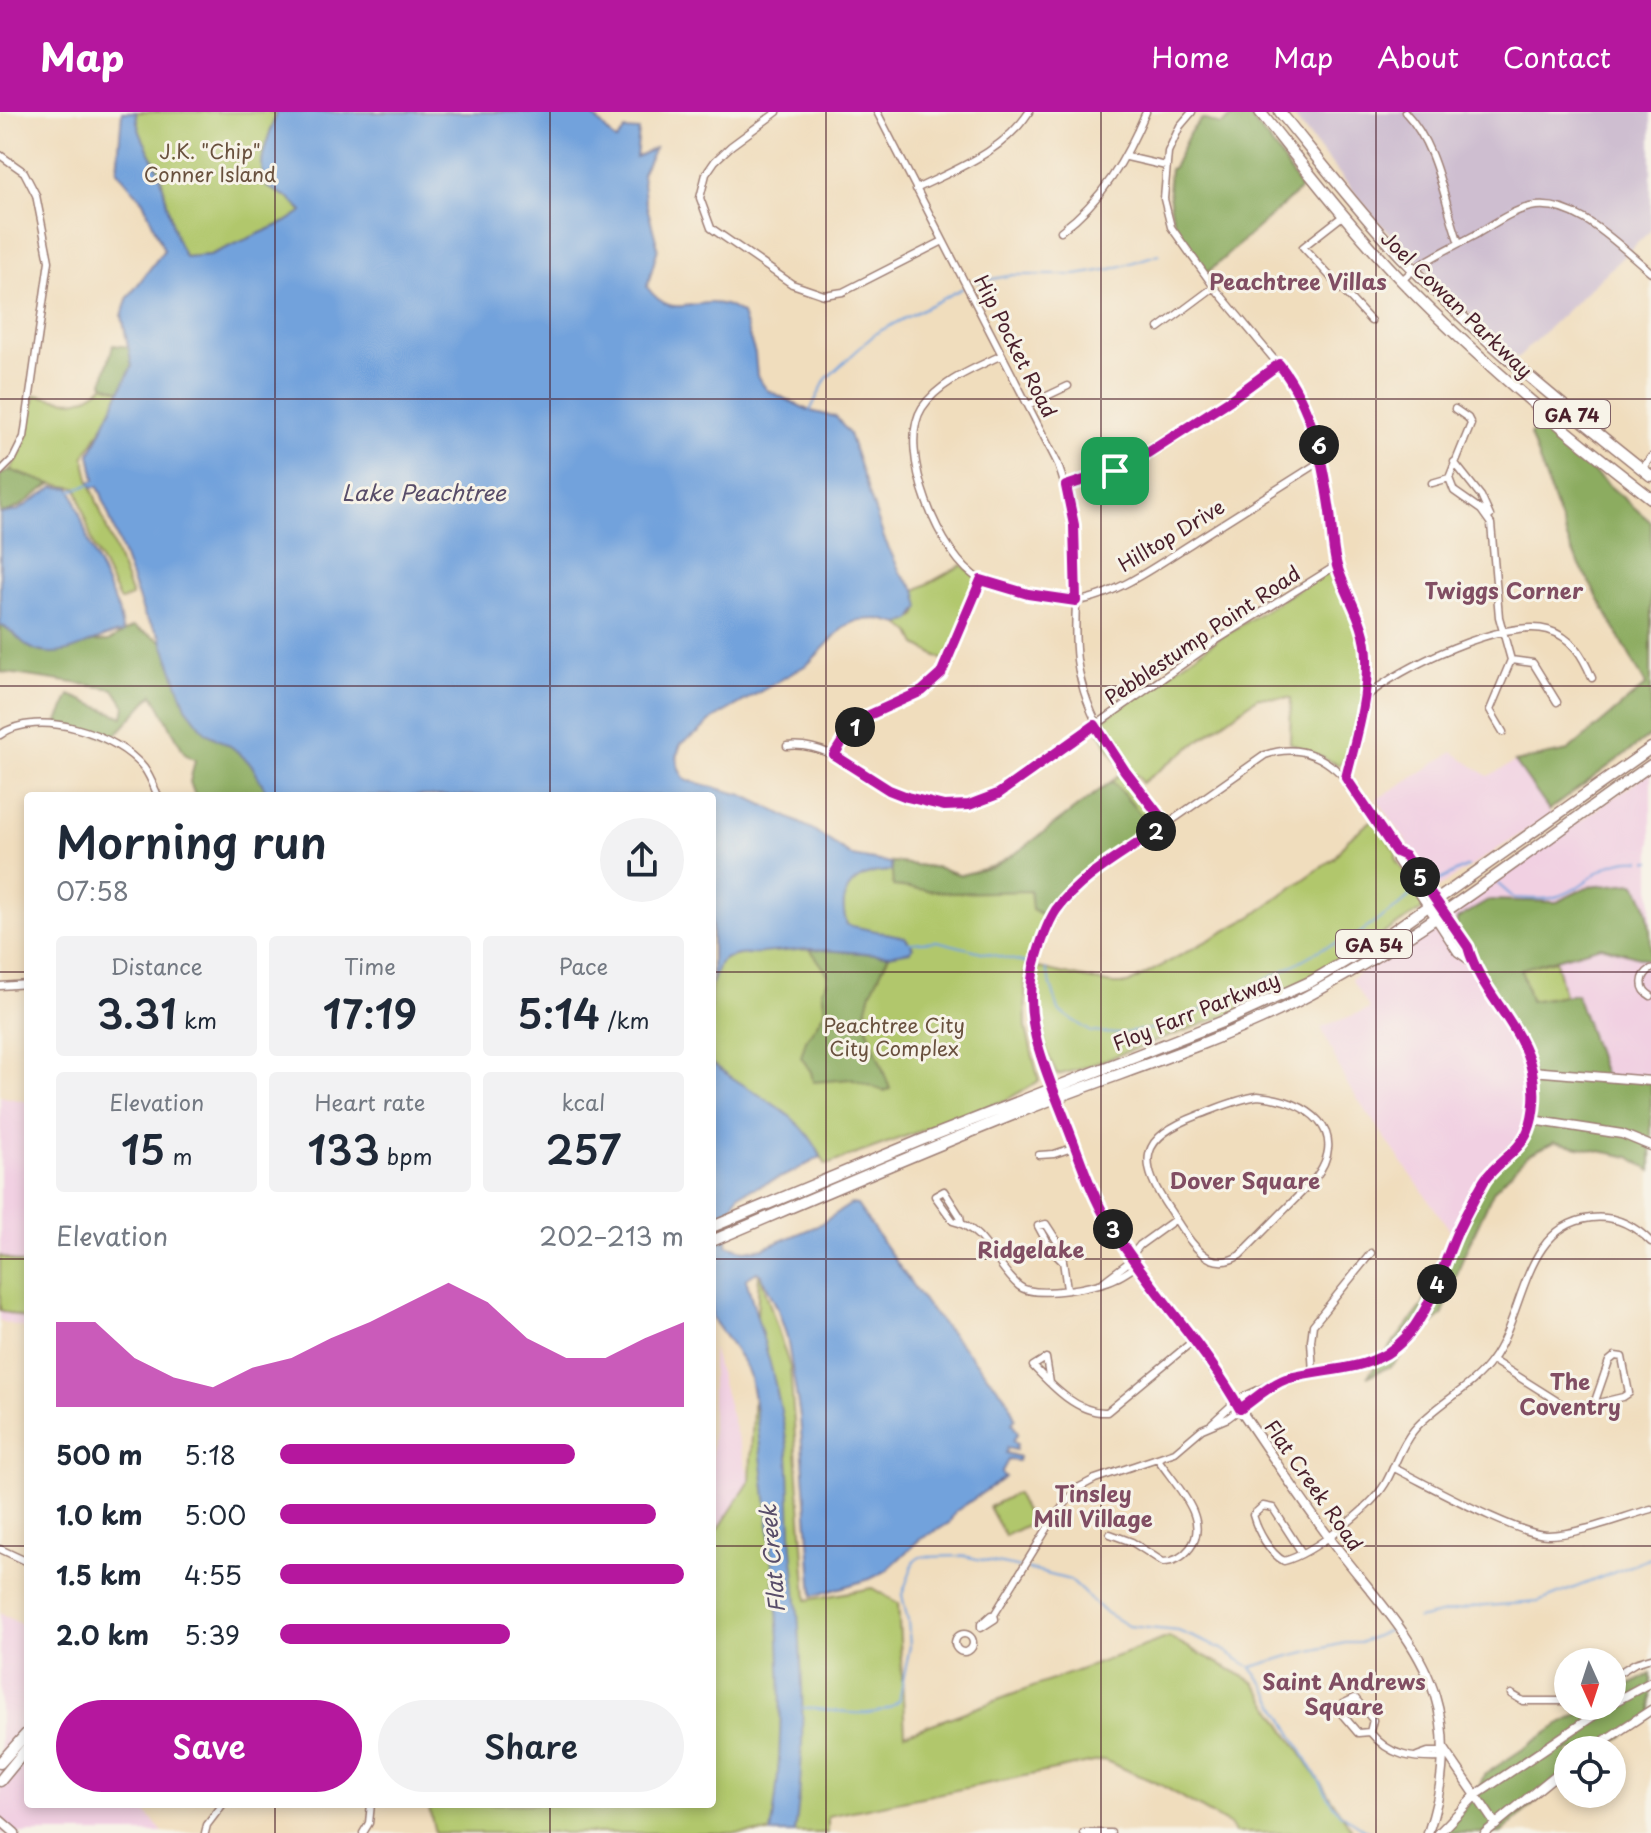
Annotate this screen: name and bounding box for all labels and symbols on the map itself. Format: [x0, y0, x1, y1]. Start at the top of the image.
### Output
park label: J.K. "Chip" Conner Island [144, 136, 276, 189]
street label: Joel Cowan Parkway [1374, 223, 1540, 385]
district label: Peachtree Villas [1209, 264, 1387, 297]
street label: Hip Pocket Road [967, 269, 1065, 423]
road number: GA 74 [1534, 400, 1610, 428]
pin: 6 [1299, 425, 1339, 465]
pin [1081, 437, 1149, 505]
water label: Lake Peachtree [342, 475, 507, 508]
street label: Hilltop Drive [1112, 491, 1230, 579]
street label: Pebblestump Point Road [1098, 558, 1306, 712]
district label: Twiggs Corner [1425, 573, 1584, 606]
pin: 1 [835, 707, 875, 747]
pin: 2 [1136, 811, 1176, 851]
pin: 5 [1400, 857, 1440, 897]
road number: GA 54 [1336, 930, 1412, 958]
street label: Floy Farr Parkway [1108, 964, 1284, 1058]
park label: Peachtree City City Complex [823, 1010, 965, 1063]
district label: Dover Square [1170, 1163, 1320, 1196]
pin: 3 [1093, 1209, 1133, 1249]
district label: Ridgelake [977, 1232, 1085, 1265]
pin: 4 [1417, 1264, 1457, 1304]
district label: The Coventry [1519, 1364, 1621, 1422]
street label: Flat Creek Road [1257, 1413, 1371, 1557]
district label: Tinsley Mill Village [1033, 1476, 1153, 1534]
water label: Flat Creek [750, 1502, 792, 1614]
north arrow [1554, 1648, 1626, 1720]
district label: Saint Andrews Square [1262, 1664, 1426, 1722]

